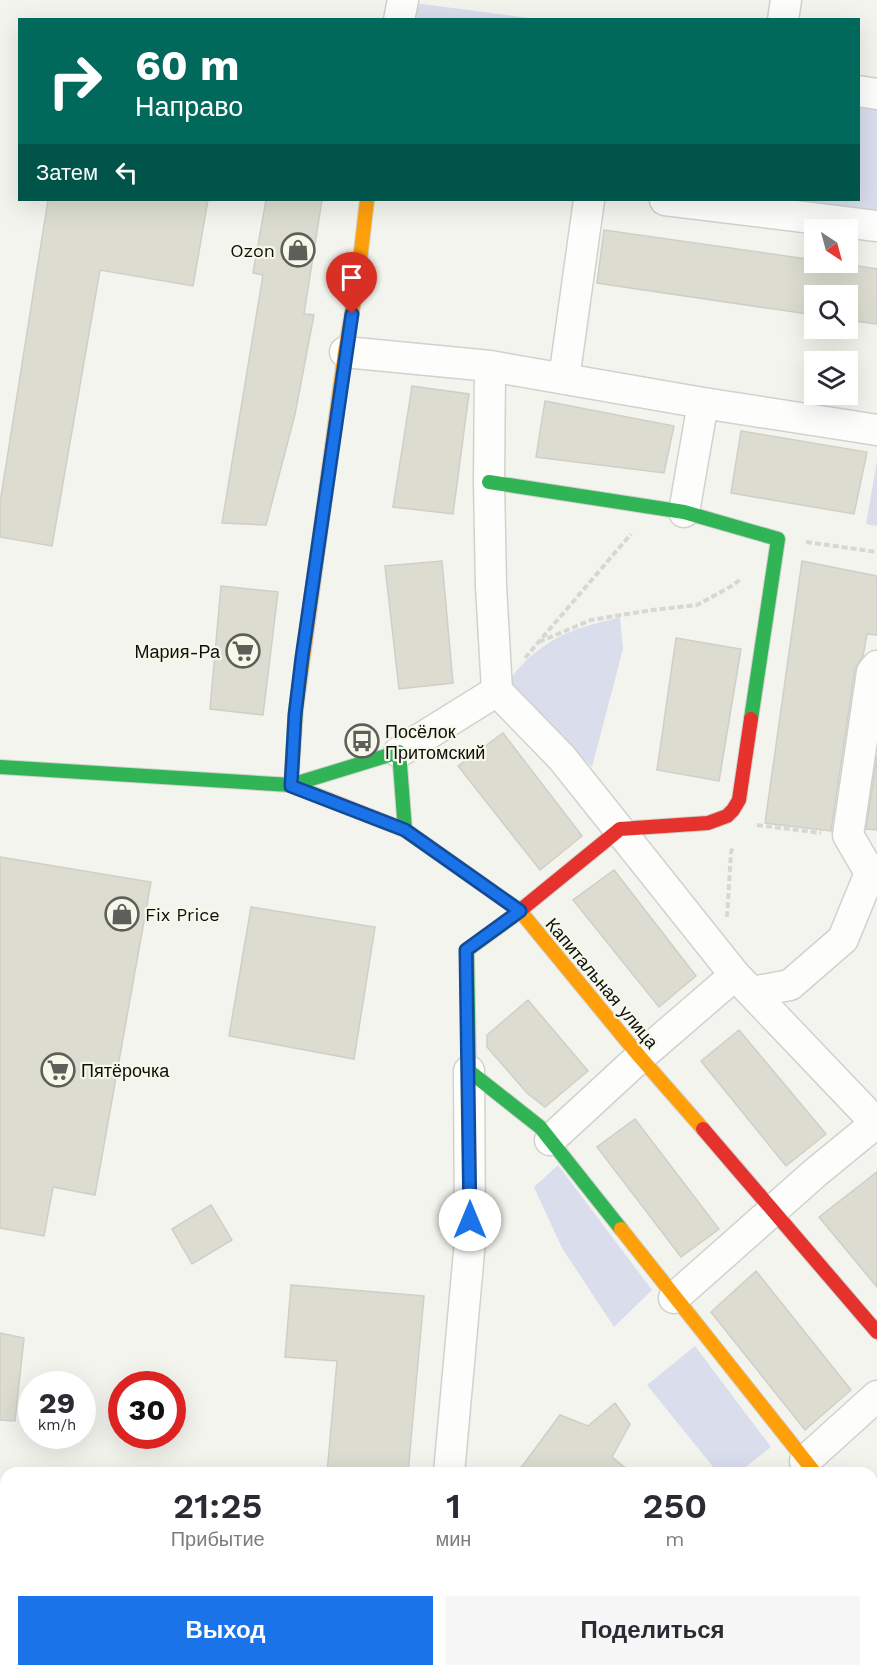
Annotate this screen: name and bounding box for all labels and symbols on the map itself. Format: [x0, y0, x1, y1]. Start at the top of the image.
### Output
north arrow [804, 219, 858, 273]
shop icon: Ozon [280, 232, 316, 268]
place label: Ozon [230, 240, 275, 261]
pin [326, 252, 377, 314]
supermarket icon: Мария-Ра [225, 633, 261, 669]
place label: Мария-Ра [134, 641, 221, 662]
place label: Посёлок Притомский [385, 721, 485, 763]
bus stop icon: Посёлок Притомский [344, 723, 380, 759]
shop icon: Fix Price [104, 896, 140, 932]
place label: Fix Price [145, 904, 220, 925]
street label: Капитальная улица [541, 914, 663, 1053]
supermarket icon: Пятёрочка [40, 1052, 76, 1088]
place label: Пятёрочка [81, 1060, 170, 1081]
position arrow [438, 1188, 502, 1252]
speed limit sign: 30 [108, 1371, 186, 1449]

